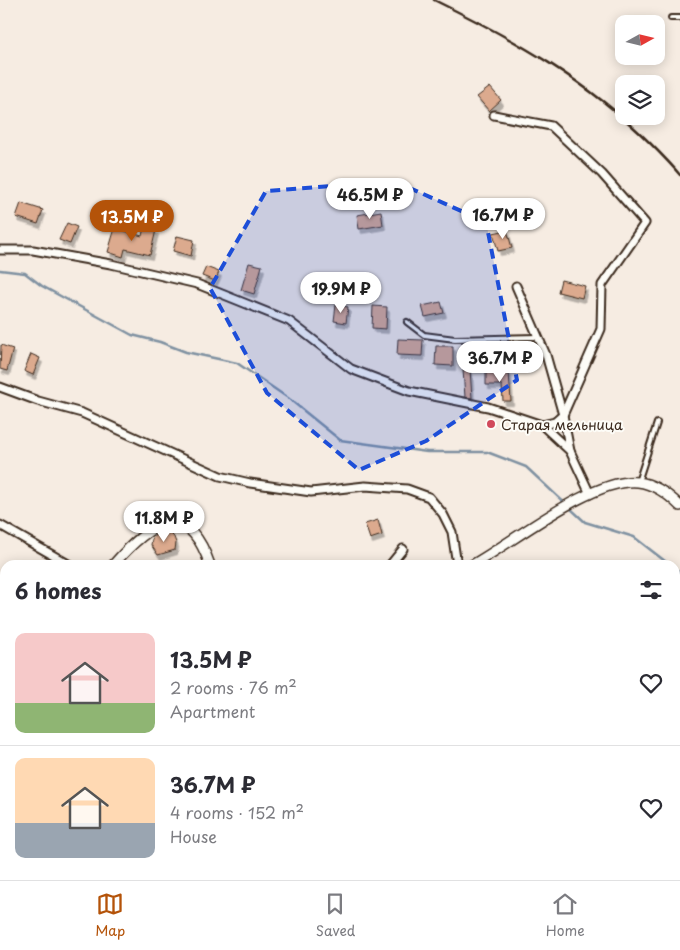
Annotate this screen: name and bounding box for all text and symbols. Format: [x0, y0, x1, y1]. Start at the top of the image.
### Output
north arrow [615, 15, 665, 65]
map controls [615, 15, 665, 125]
button: layers [615, 75, 665, 125]
pin: 46.5M ₽ [324, 178, 416, 220]
text: 46.5M ₽ [337, 182, 403, 206]
pin: 16.7M ₽ [457, 198, 549, 240]
pin: 13.5M ₽ [86, 200, 178, 242]
text: 16.7M ₽ [472, 202, 534, 226]
text: 13.5M ₽ [101, 204, 163, 228]
pin: 19.9M ₽ [295, 272, 387, 314]
text: 19.9M ₽ [311, 276, 371, 300]
pin: 36.7M ₽ [454, 340, 546, 383]
text: 36.7M ₽ [467, 345, 533, 369]
place label: Старая мельница [501, 414, 623, 435]
marker: Старая мельница [485, 418, 497, 430]
pin: 11.8M ₽ [118, 500, 210, 543]
text: 11.8M ₽ [135, 505, 193, 529]
text: 6 homes [15, 574, 101, 606]
icon: filters [637, 576, 665, 604]
text: 13.5M ₽ [170, 643, 252, 675]
icon: home [55, 653, 115, 713]
icon: heart [637, 669, 665, 697]
text: 2 rooms · 76 m² [170, 675, 297, 699]
text: Apartment [170, 699, 255, 723]
text: 36.7M ₽ [170, 768, 255, 800]
icon: home [55, 778, 115, 838]
icon: heart [637, 794, 665, 822]
text: 4 rooms · 152 m² [170, 800, 304, 824]
text: House [170, 824, 217, 848]
tab: Map [95, 890, 125, 941]
tab: Saved [316, 890, 355, 941]
tab: Home [546, 890, 585, 941]

